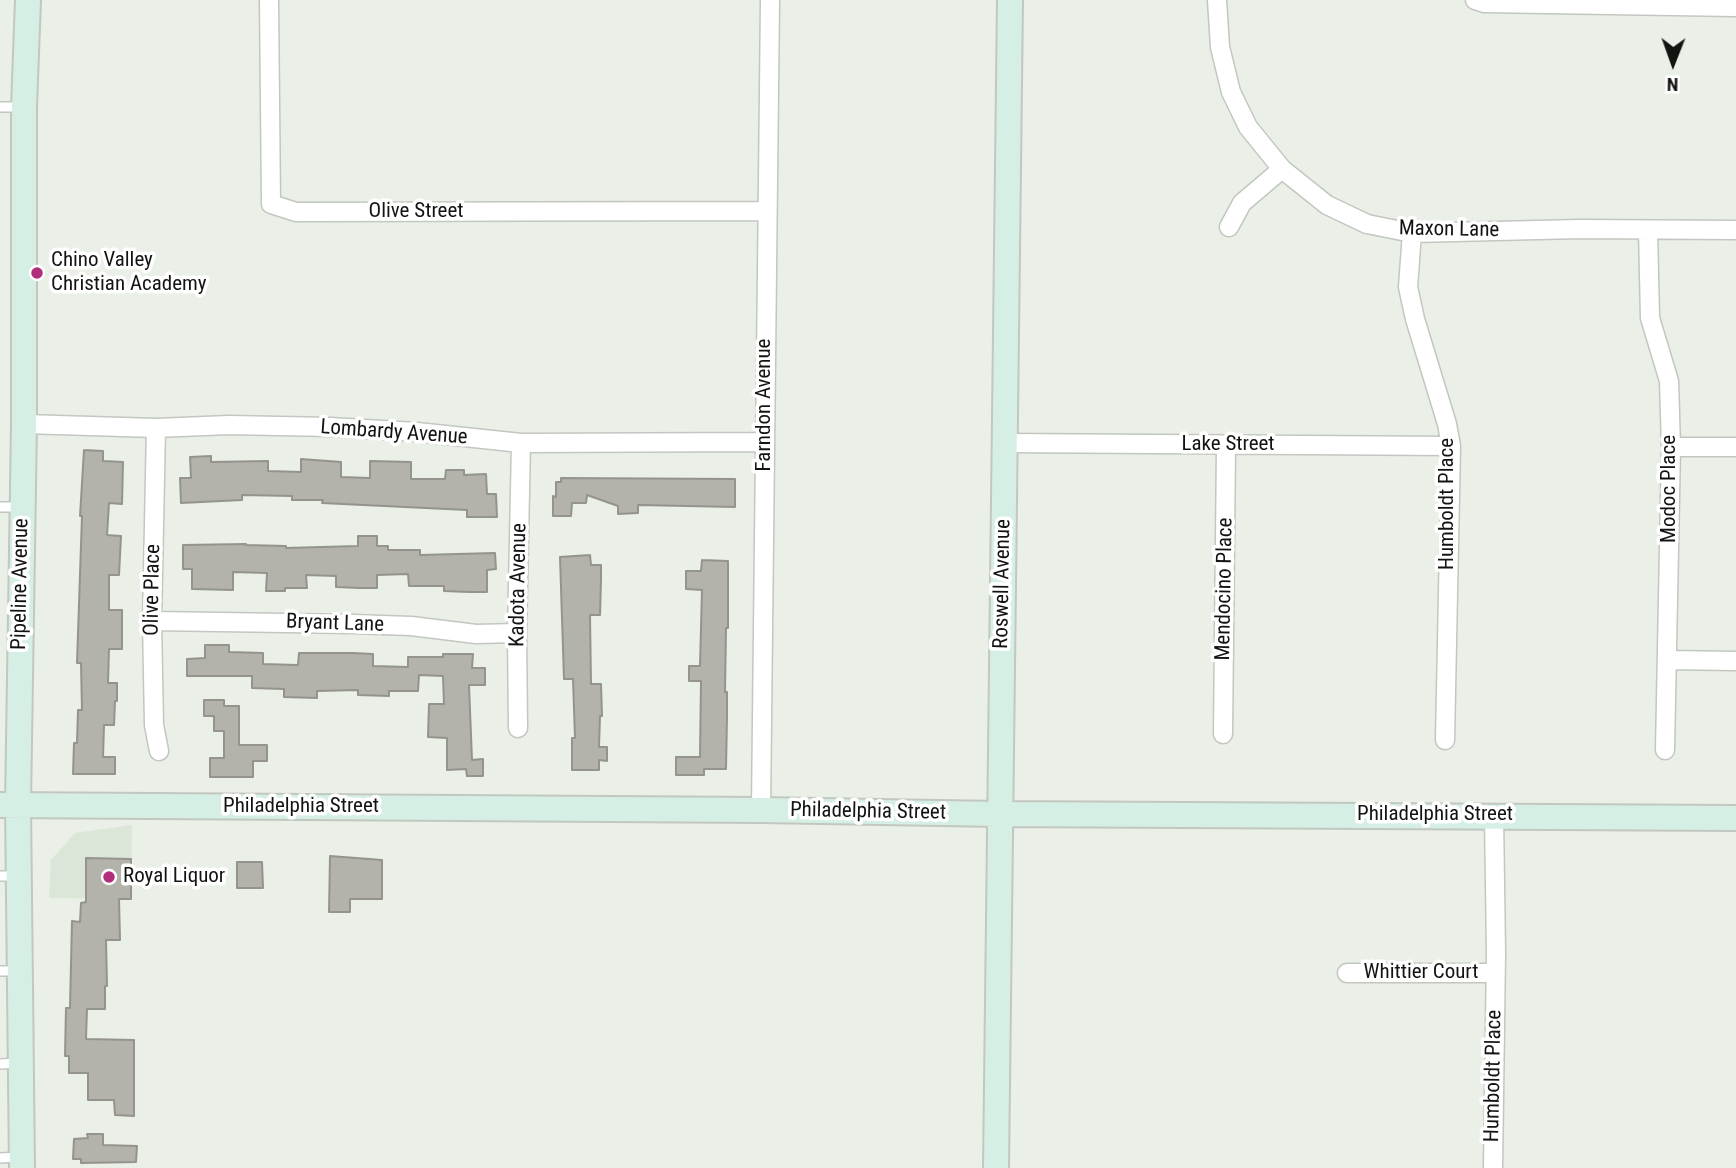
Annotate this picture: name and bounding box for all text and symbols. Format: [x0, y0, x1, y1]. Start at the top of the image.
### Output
north arrow [1638, 28, 1708, 98]
text: N [1667, 73, 1679, 96]
street label: Olive Street [369, 199, 463, 225]
street label: Maxon Lane [1399, 217, 1499, 243]
place label: Chino Valley Christian Academy [51, 248, 207, 298]
marker: Chino Valley Christian Academy [29, 265, 45, 281]
street label: Farndon Avenue [752, 339, 778, 471]
street label: Lombardy Avenue [320, 415, 468, 451]
street label: Lake Street [1181, 432, 1275, 458]
street label: Modoc Place [1657, 435, 1683, 543]
street label: Humboldt Place [1435, 438, 1461, 570]
street label: Mendocino Place [1211, 517, 1239, 661]
street label: Pipeline Avenue [7, 518, 35, 650]
street label: Roswell Avenue [989, 519, 1017, 649]
street label: Kadota Avenue [505, 523, 533, 647]
street label: Olive Place [140, 544, 166, 636]
street label: Bryant Lane [286, 610, 384, 638]
street label: Philadelphia Street [223, 794, 379, 820]
street label: Philadelphia Street [790, 798, 946, 826]
street label: Philadelphia Street [1357, 802, 1513, 828]
place label: Royal Liquor [123, 864, 225, 890]
marker: Royal Liquor [101, 869, 117, 885]
street label: Whittier Court [1364, 960, 1478, 986]
street label: Humboldt Place [1480, 1010, 1508, 1142]

